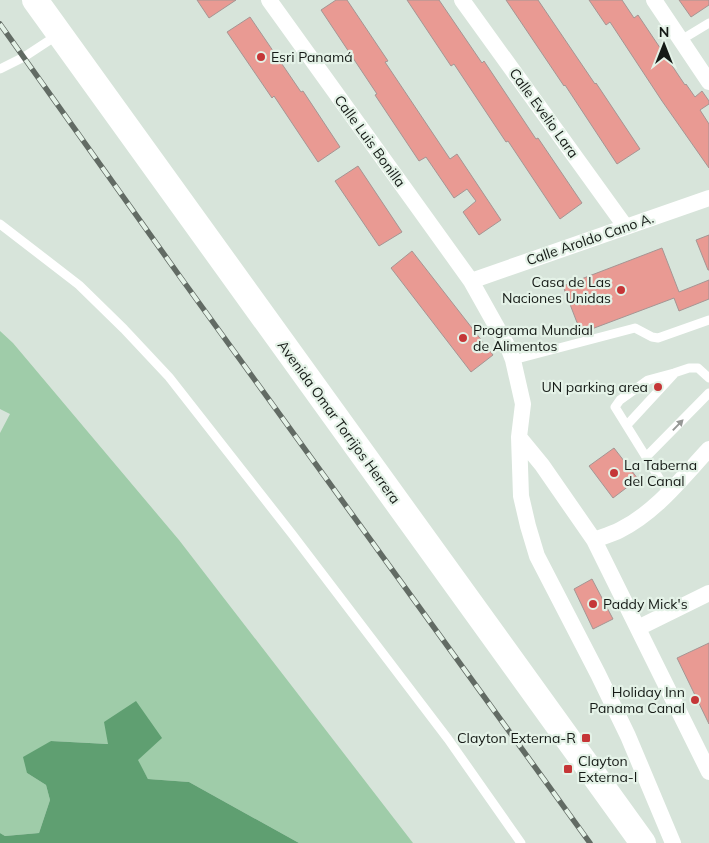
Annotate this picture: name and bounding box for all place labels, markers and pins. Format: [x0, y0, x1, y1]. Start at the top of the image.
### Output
place label: Esri Panamá [271, 48, 353, 66]
marker: Esri Panamá [255, 51, 267, 63]
place label: Casa de Las Naciones Unidas [502, 273, 611, 307]
marker: Casa de Las Naciones Unidas [615, 284, 627, 296]
place label: Programa Mundial de Alimentos [473, 321, 593, 355]
marker: Programa Mundial de Alimentos [457, 332, 469, 344]
place label: UN parking area [542, 378, 648, 396]
marker: UN parking area [652, 381, 664, 393]
place label: La Taberna del Canal [624, 456, 697, 490]
marker: La Taberna del Canal [608, 467, 620, 479]
place label: Paddy Mick's [603, 595, 688, 613]
marker: Paddy Mick's [587, 598, 599, 610]
place label: Holiday Inn Panama Canal [589, 683, 685, 717]
marker: Holiday Inn Panama Canal [689, 694, 701, 706]
place label: Clayton Externa-R [457, 729, 576, 747]
marker: Clayton Externa-R [580, 732, 592, 744]
place label: Clayton Externa-I [578, 752, 637, 786]
marker: Clayton Externa-I [562, 763, 574, 775]

